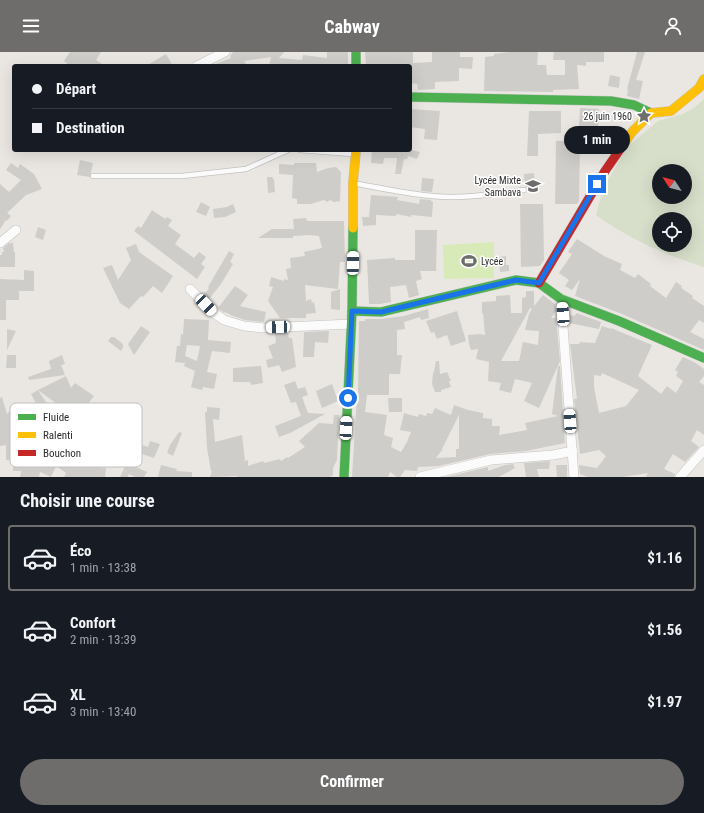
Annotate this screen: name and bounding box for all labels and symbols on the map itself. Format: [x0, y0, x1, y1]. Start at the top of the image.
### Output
place icon: 26 juin 1960 [635, 107, 653, 125]
place label: 26 juin 1960 [584, 111, 632, 122]
callout: 1 min [564, 126, 630, 154]
north arrow [652, 164, 692, 204]
place label: Lycée Mixte Sambava [475, 175, 521, 198]
route end [588, 175, 606, 193]
school or university icon: Lycée Mixte Sambava [524, 177, 542, 195]
car [347, 251, 359, 275]
sports icon: Lycée [460, 252, 478, 270]
place label: Lycée [481, 256, 504, 267]
car [193, 292, 219, 318]
car [556, 302, 570, 326]
car [266, 321, 290, 333]
route start [339, 389, 357, 407]
legend [10, 403, 142, 467]
car [563, 409, 577, 433]
text: Fluide [43, 411, 69, 424]
car [339, 416, 353, 440]
text: Ralenti [43, 429, 73, 442]
text: Bouchon [43, 447, 81, 460]

